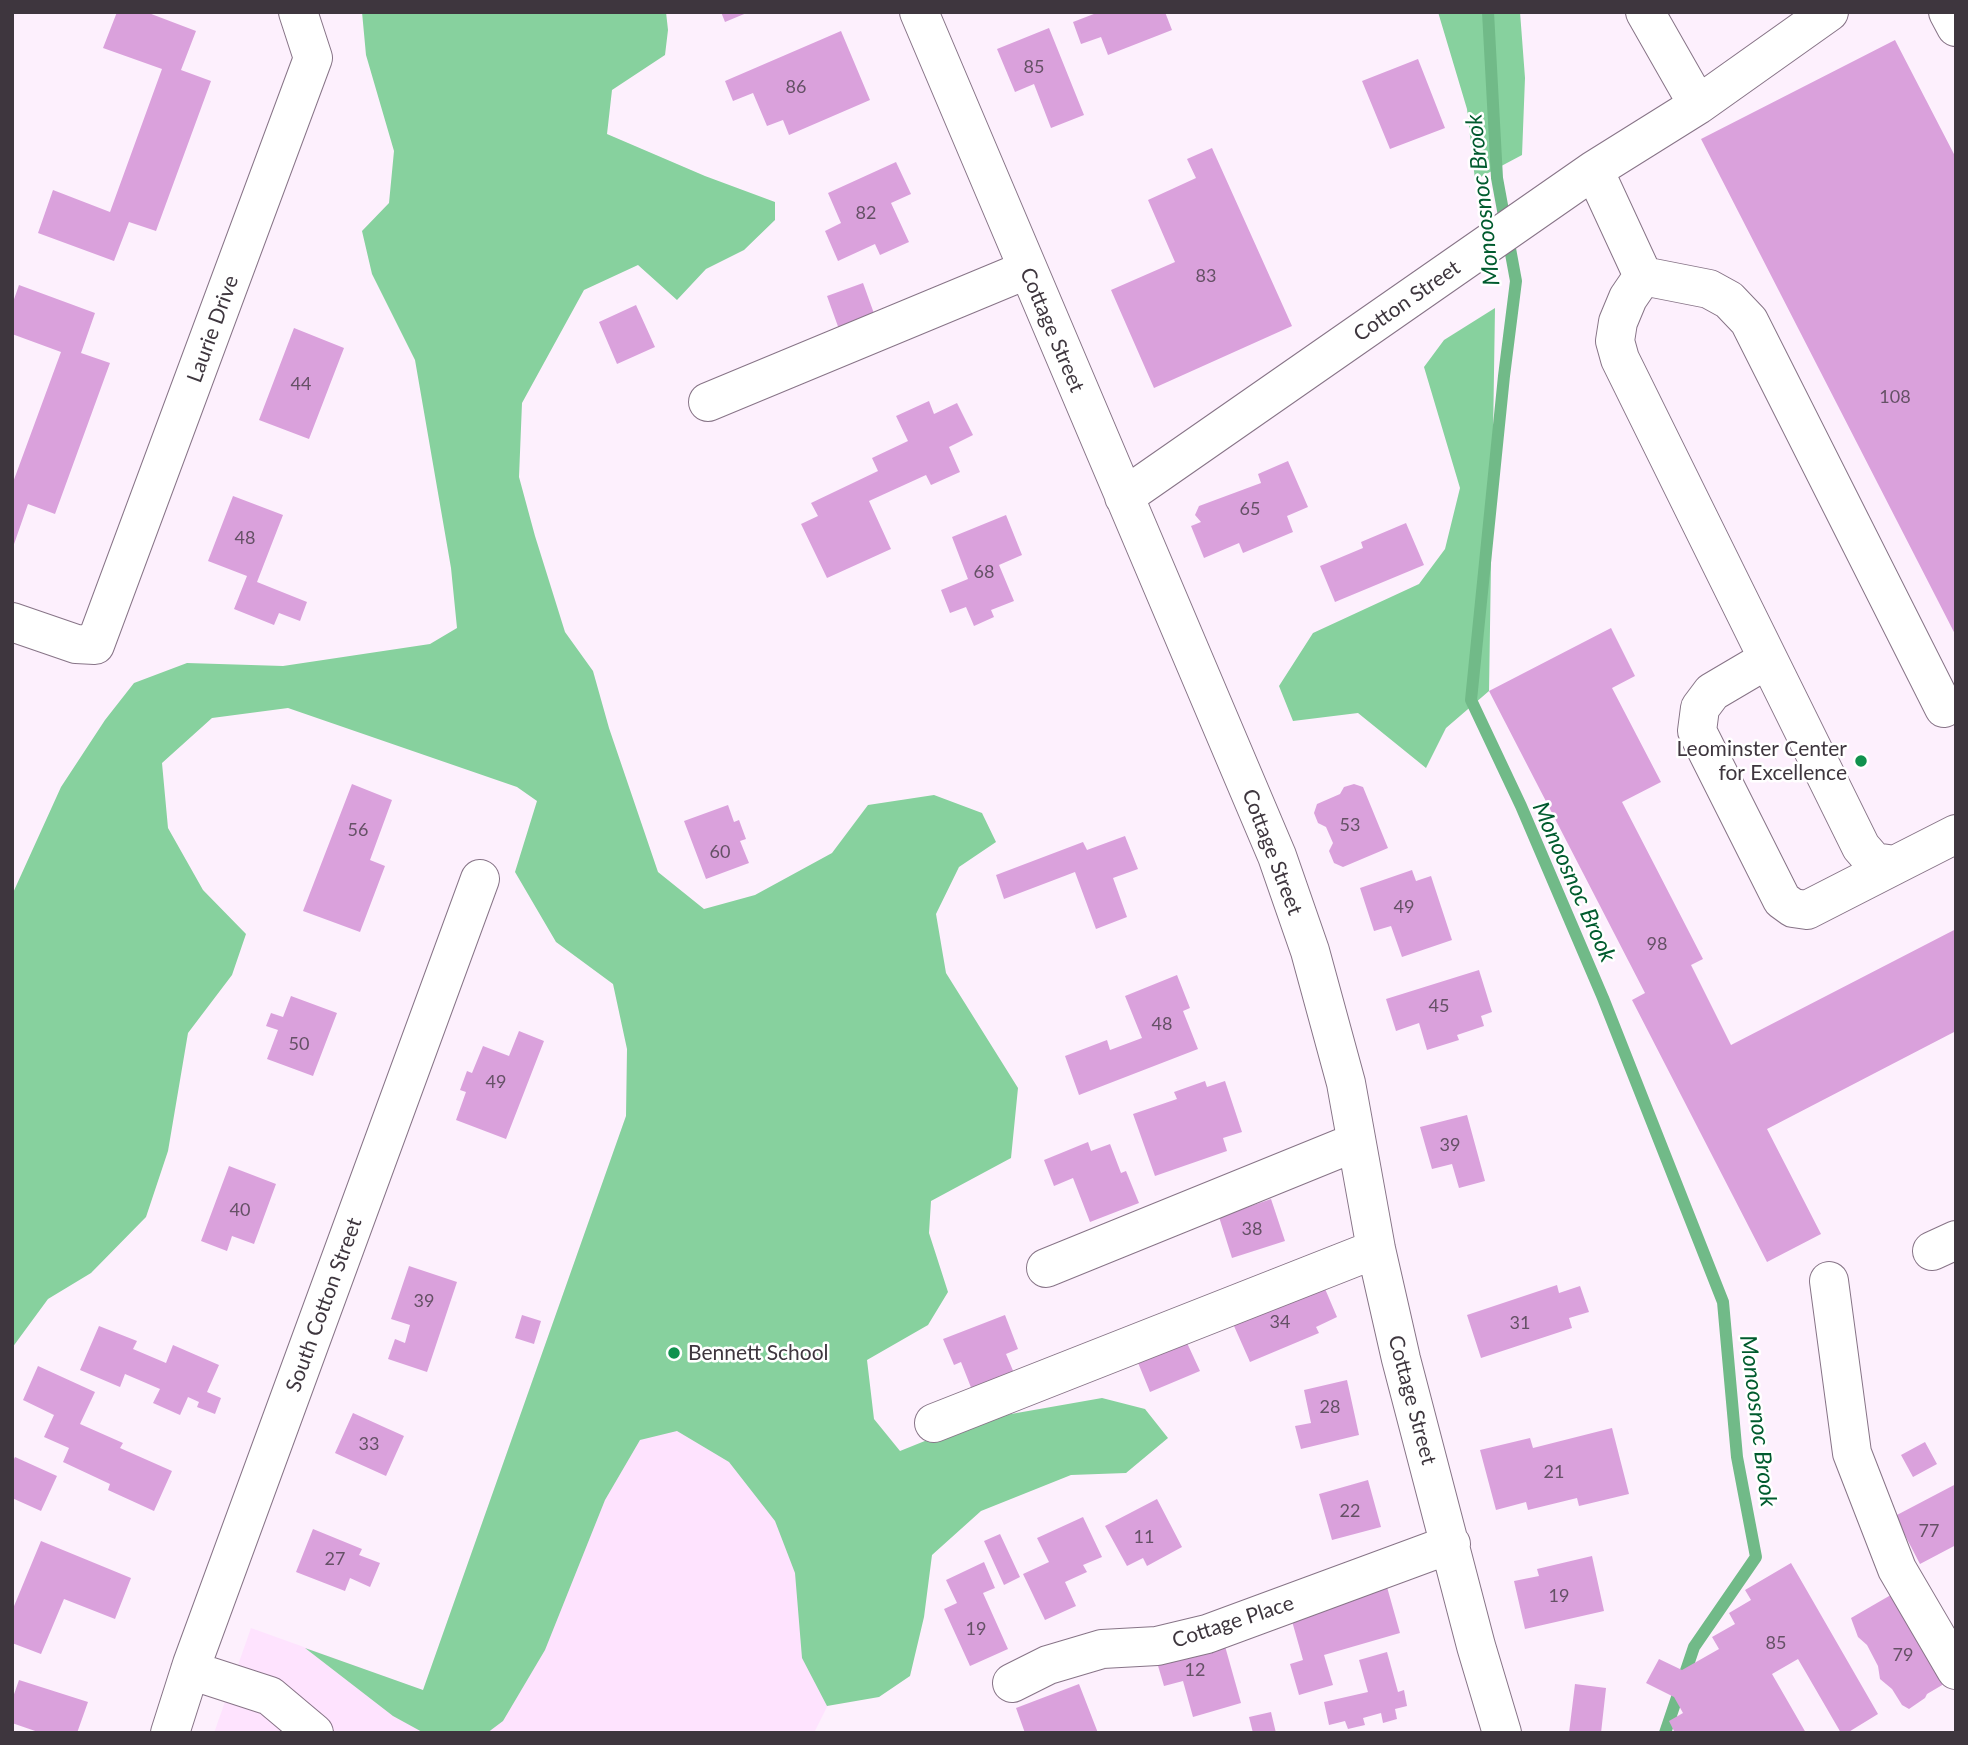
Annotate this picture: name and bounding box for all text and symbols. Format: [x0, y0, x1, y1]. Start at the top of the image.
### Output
house number: 85 [1024, 56, 1044, 78]
house number: 86 [786, 76, 806, 98]
water label: Monoosnoc Brook [1460, 113, 1506, 287]
house number: 82 [856, 202, 876, 224]
street label: Cotton Street [1349, 255, 1465, 347]
street label: Cottage Street [1014, 264, 1090, 396]
house number: 83 [1196, 265, 1216, 287]
street label: Laurie Drive [182, 272, 244, 386]
house number: 44 [291, 373, 311, 395]
house number: 108 [1879, 386, 1911, 408]
house number: 65 [1240, 498, 1260, 520]
house number: 48 [235, 527, 255, 549]
house number: 68 [974, 561, 994, 583]
place label: Leominster Center for Excellence [1677, 736, 1847, 786]
marker: Leominster Center for Excellence [1853, 753, 1869, 769]
street label: Cottage Street [1236, 785, 1308, 919]
water label: Monoosnoc Brook [1526, 798, 1622, 966]
house number: 53 [1340, 814, 1360, 836]
house number: 56 [348, 819, 368, 841]
house number: 60 [710, 841, 730, 863]
house number: 49 [1394, 896, 1414, 918]
house number: 98 [1647, 933, 1667, 955]
house number: 45 [1429, 995, 1449, 1017]
house number: 48 [1152, 1013, 1172, 1035]
house number: 50 [289, 1033, 309, 1055]
house number: 49 [486, 1071, 506, 1093]
house number: 39 [1440, 1134, 1460, 1156]
house number: 40 [230, 1199, 250, 1221]
street label: South Cotton Street [281, 1214, 367, 1396]
house number: 38 [1242, 1218, 1262, 1240]
house number: 39 [414, 1290, 434, 1312]
house number: 34 [1270, 1311, 1290, 1333]
house number: 31 [1510, 1312, 1530, 1334]
street label: Cottage Street [1383, 1333, 1441, 1467]
water label: Monoosnoc Brook [1734, 1334, 1782, 1508]
place label: Bennett School [688, 1340, 829, 1366]
marker: Bennett School [666, 1345, 682, 1361]
house number: 28 [1320, 1396, 1340, 1418]
house number: 33 [359, 1433, 379, 1455]
house number: 21 [1544, 1461, 1564, 1483]
house number: 22 [1340, 1500, 1360, 1522]
house number: 77 [1919, 1520, 1939, 1542]
house number: 11 [1134, 1526, 1154, 1548]
house number: 27 [325, 1548, 345, 1570]
house number: 19 [1549, 1585, 1569, 1607]
street label: Cottage Place [1169, 1590, 1297, 1654]
house number: 19 [966, 1618, 986, 1640]
house number: 85 [1766, 1632, 1786, 1654]
house number: 79 [1893, 1644, 1913, 1666]
house number: 12 [1185, 1659, 1205, 1681]

